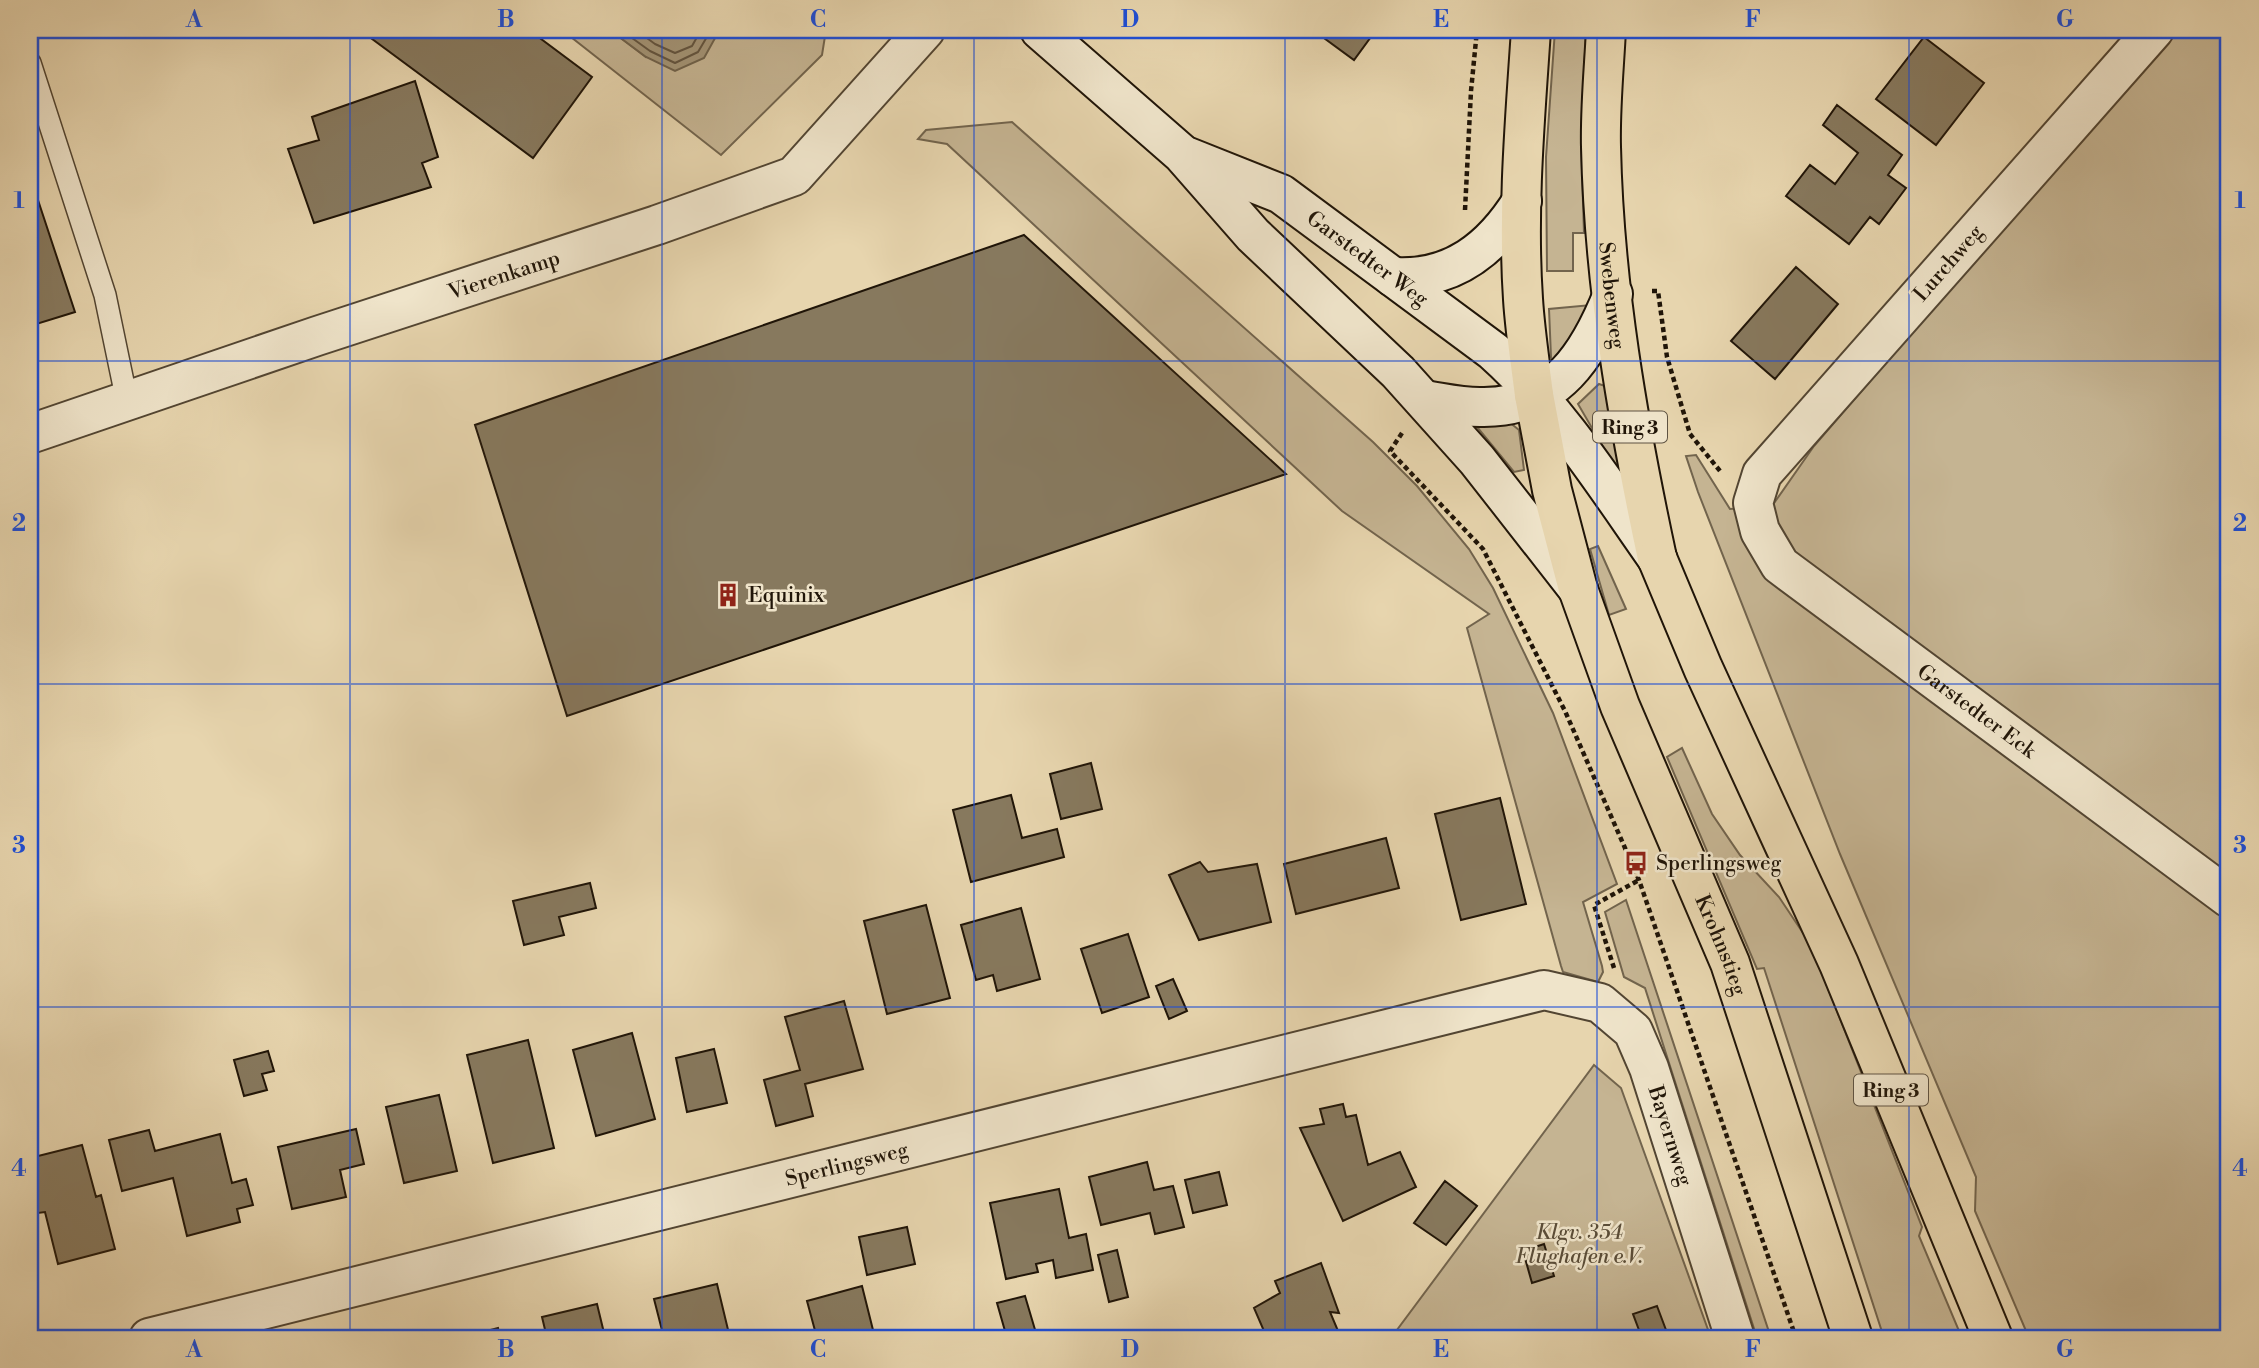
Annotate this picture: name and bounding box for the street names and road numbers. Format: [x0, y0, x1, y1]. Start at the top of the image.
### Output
street label: Garstedter Weg [1301, 205, 1433, 313]
street label: Lurchweg [1908, 220, 1989, 307]
street label: Swebenweg [1592, 241, 1630, 351]
street label: Vierenkamp [444, 246, 564, 307]
road number: Ring 3 [1593, 412, 1667, 442]
street label: Garstedter Eck [1912, 659, 2042, 765]
street label: Krohnstieg [1688, 891, 1752, 999]
road number: Ring 3 [1854, 1074, 1928, 1106]
street label: Bayernweg [1641, 1082, 1698, 1189]
street label: Sperlingsweg [783, 1137, 911, 1193]

